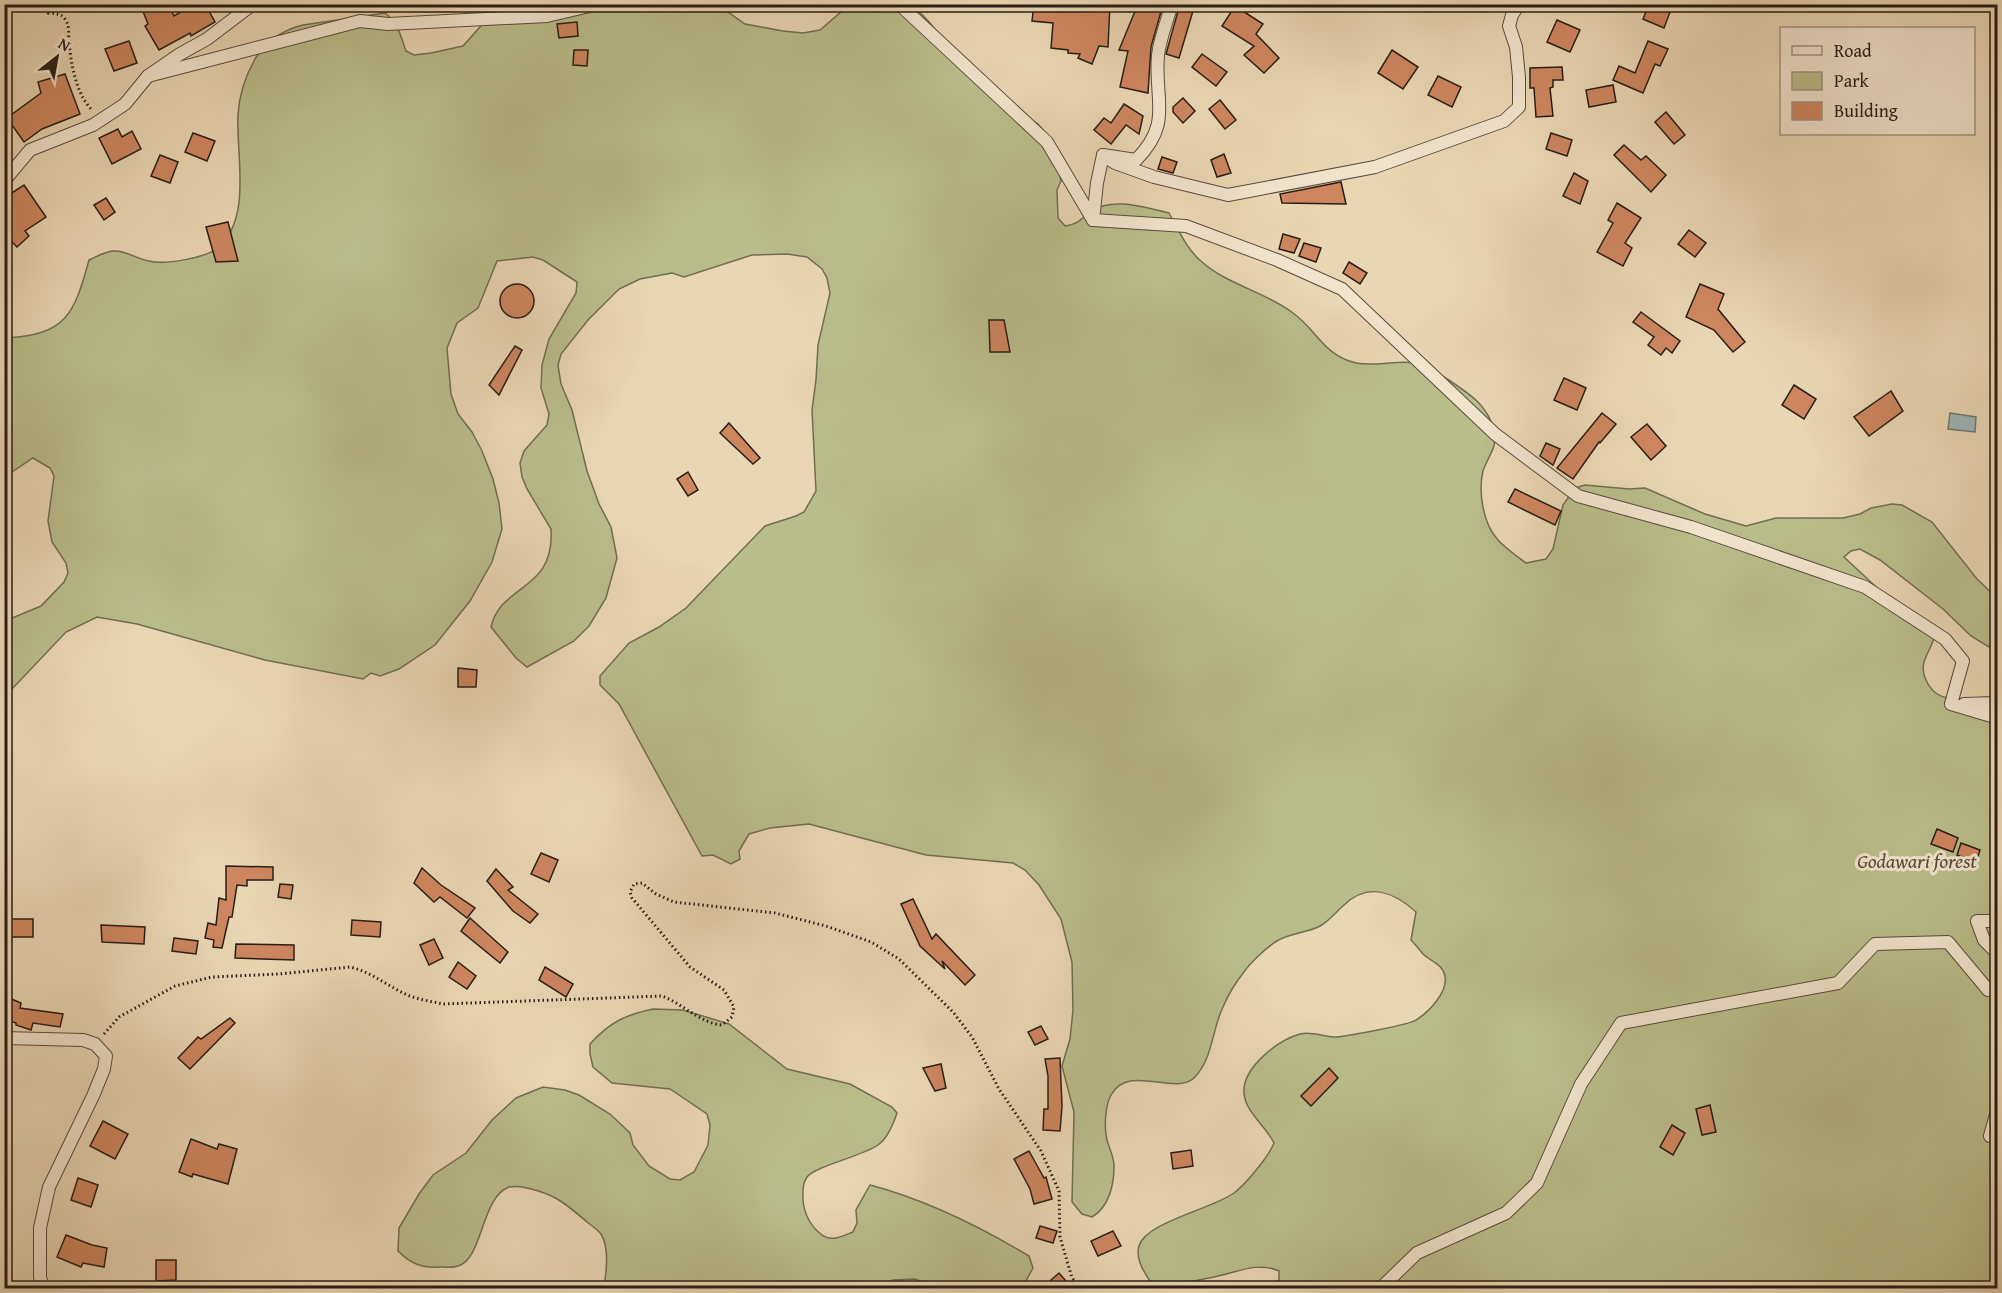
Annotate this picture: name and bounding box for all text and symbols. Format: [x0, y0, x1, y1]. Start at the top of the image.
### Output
north arrow [27, 27, 87, 87]
legend [1780, 27, 1975, 135]
text: N [54, 31, 76, 57]
text: Road [1834, 37, 1872, 64]
text: Park [1834, 67, 1870, 94]
text: Building [1834, 97, 1898, 124]
park label: Godawari forest [1857, 846, 1977, 875]

